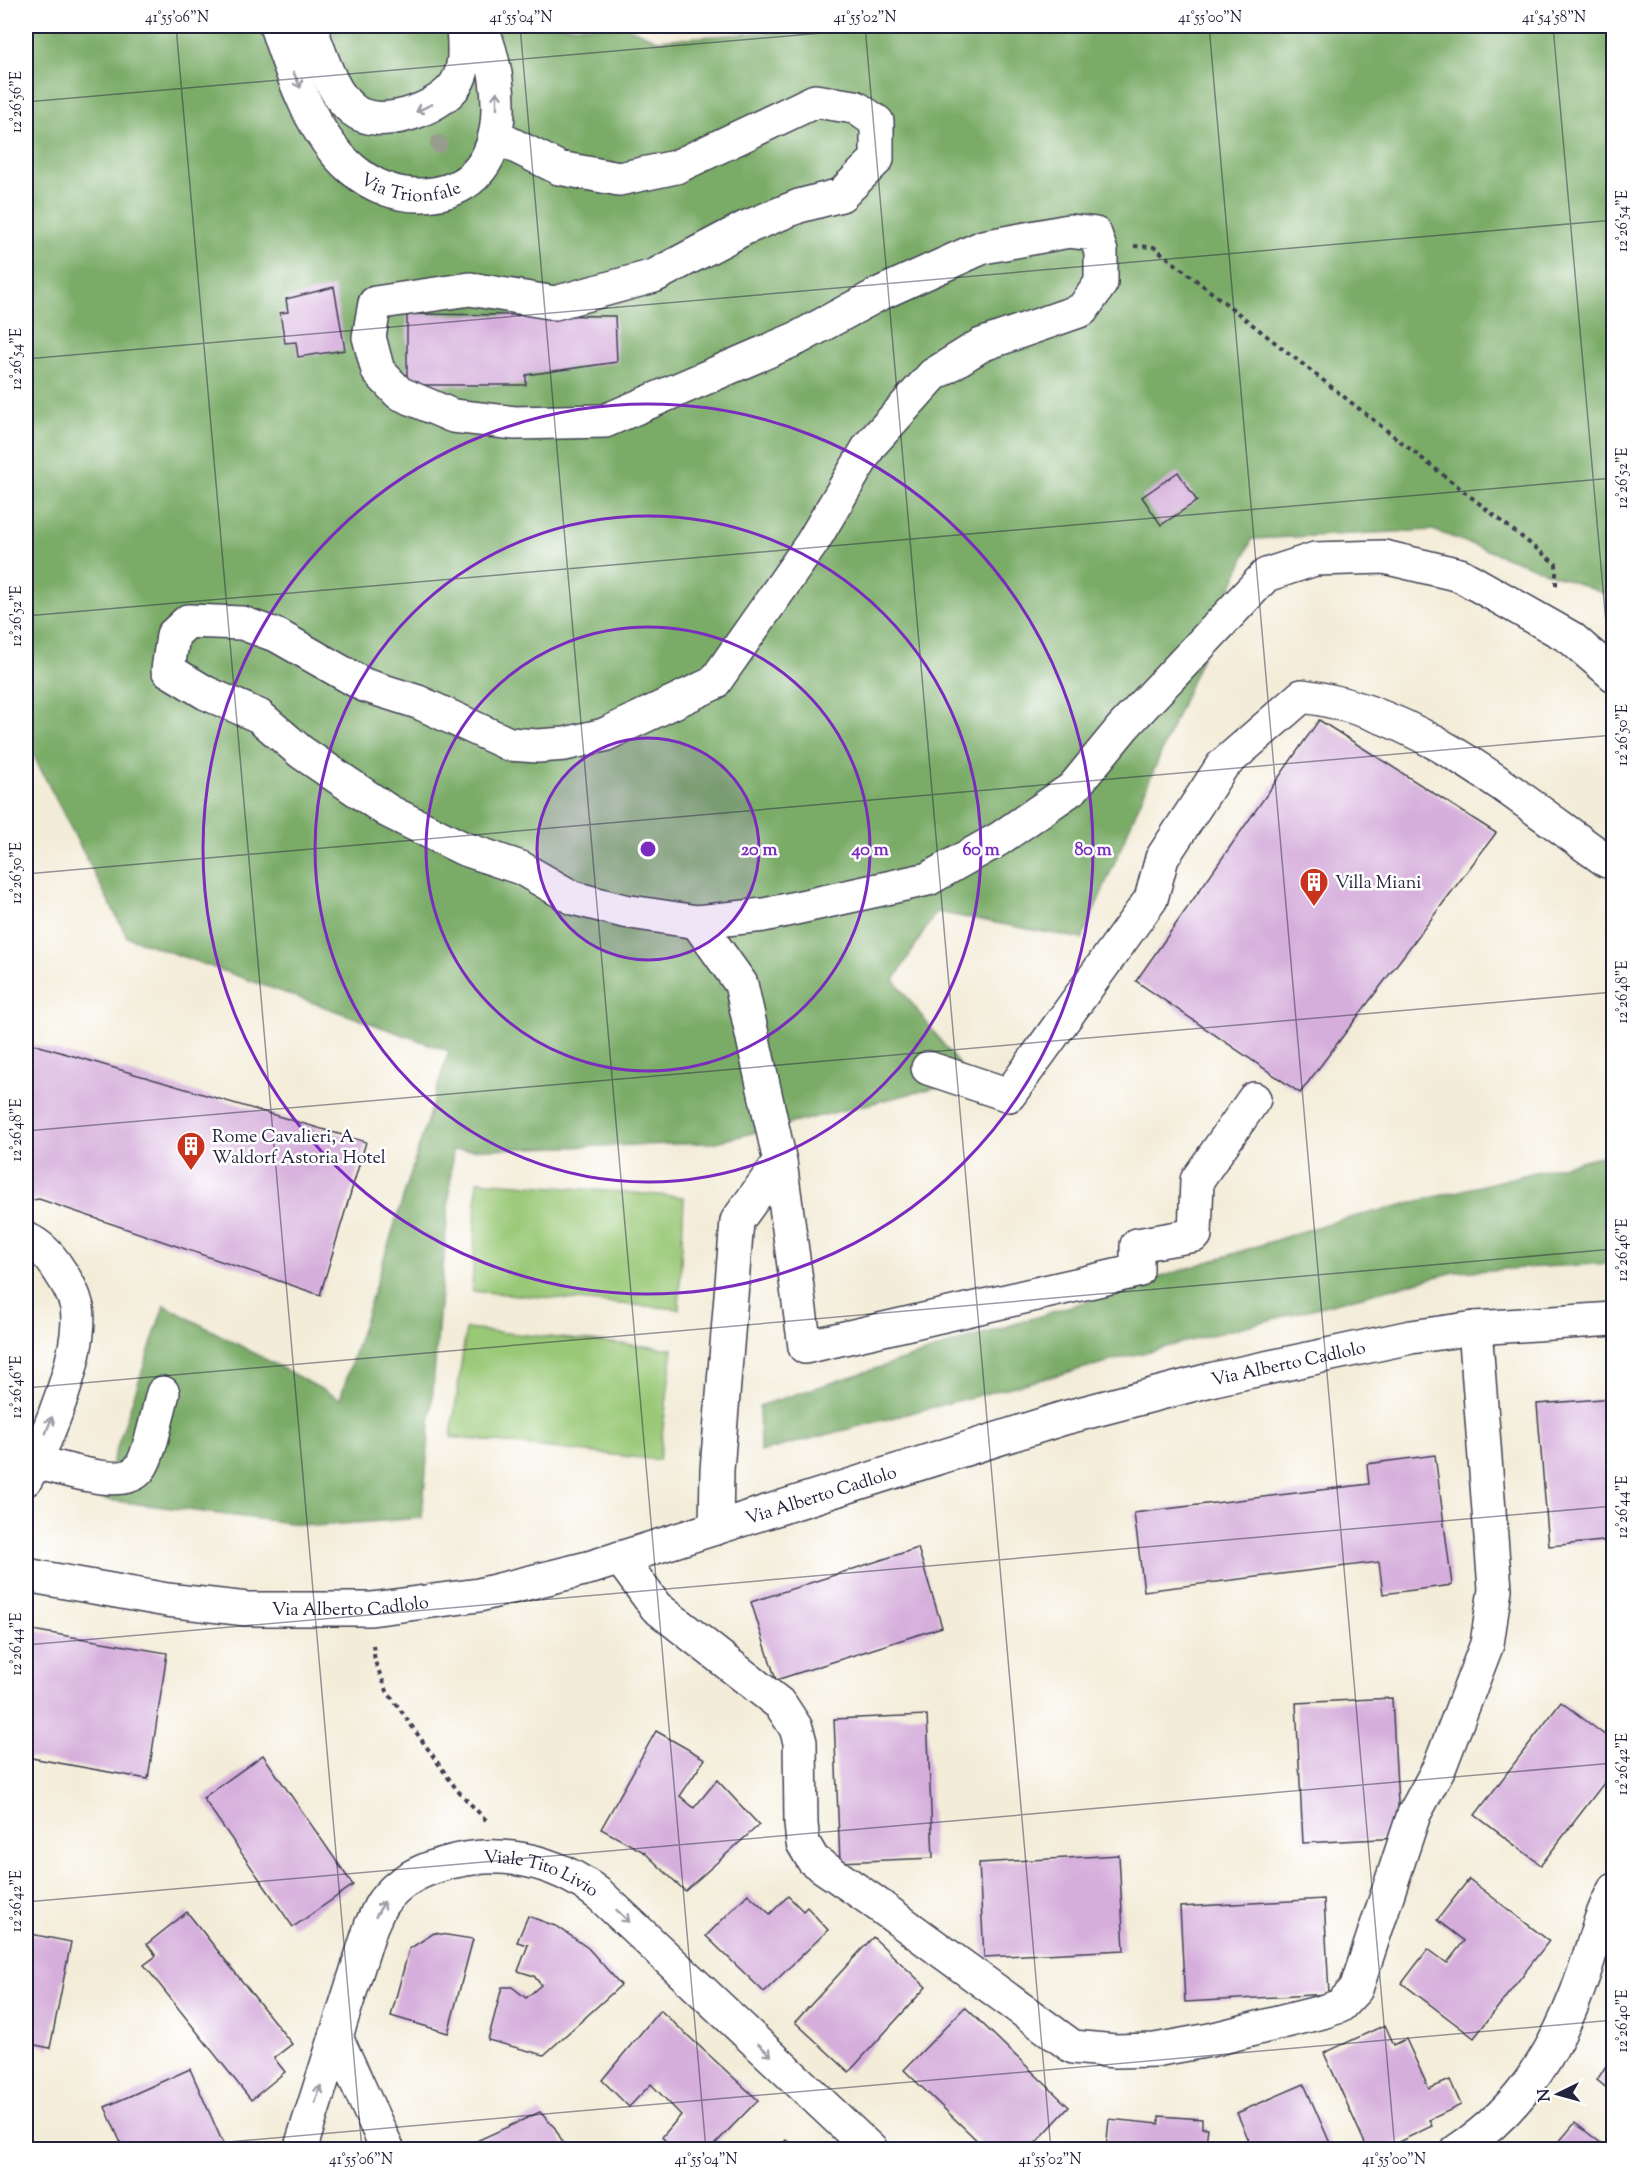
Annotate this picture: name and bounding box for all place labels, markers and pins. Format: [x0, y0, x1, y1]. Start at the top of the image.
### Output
centre of rings [638, 839, 658, 859]
building icon: Villa Miani [1298, 866, 1330, 908]
place label: Villa Miani [1335, 871, 1421, 897]
place label: Rome Cavalieri, A Waldorf Astoria Hotel [212, 1125, 386, 1172]
building icon: Rome Cavalieri, A Waldorf Astoria Hotel [175, 1130, 207, 1172]

